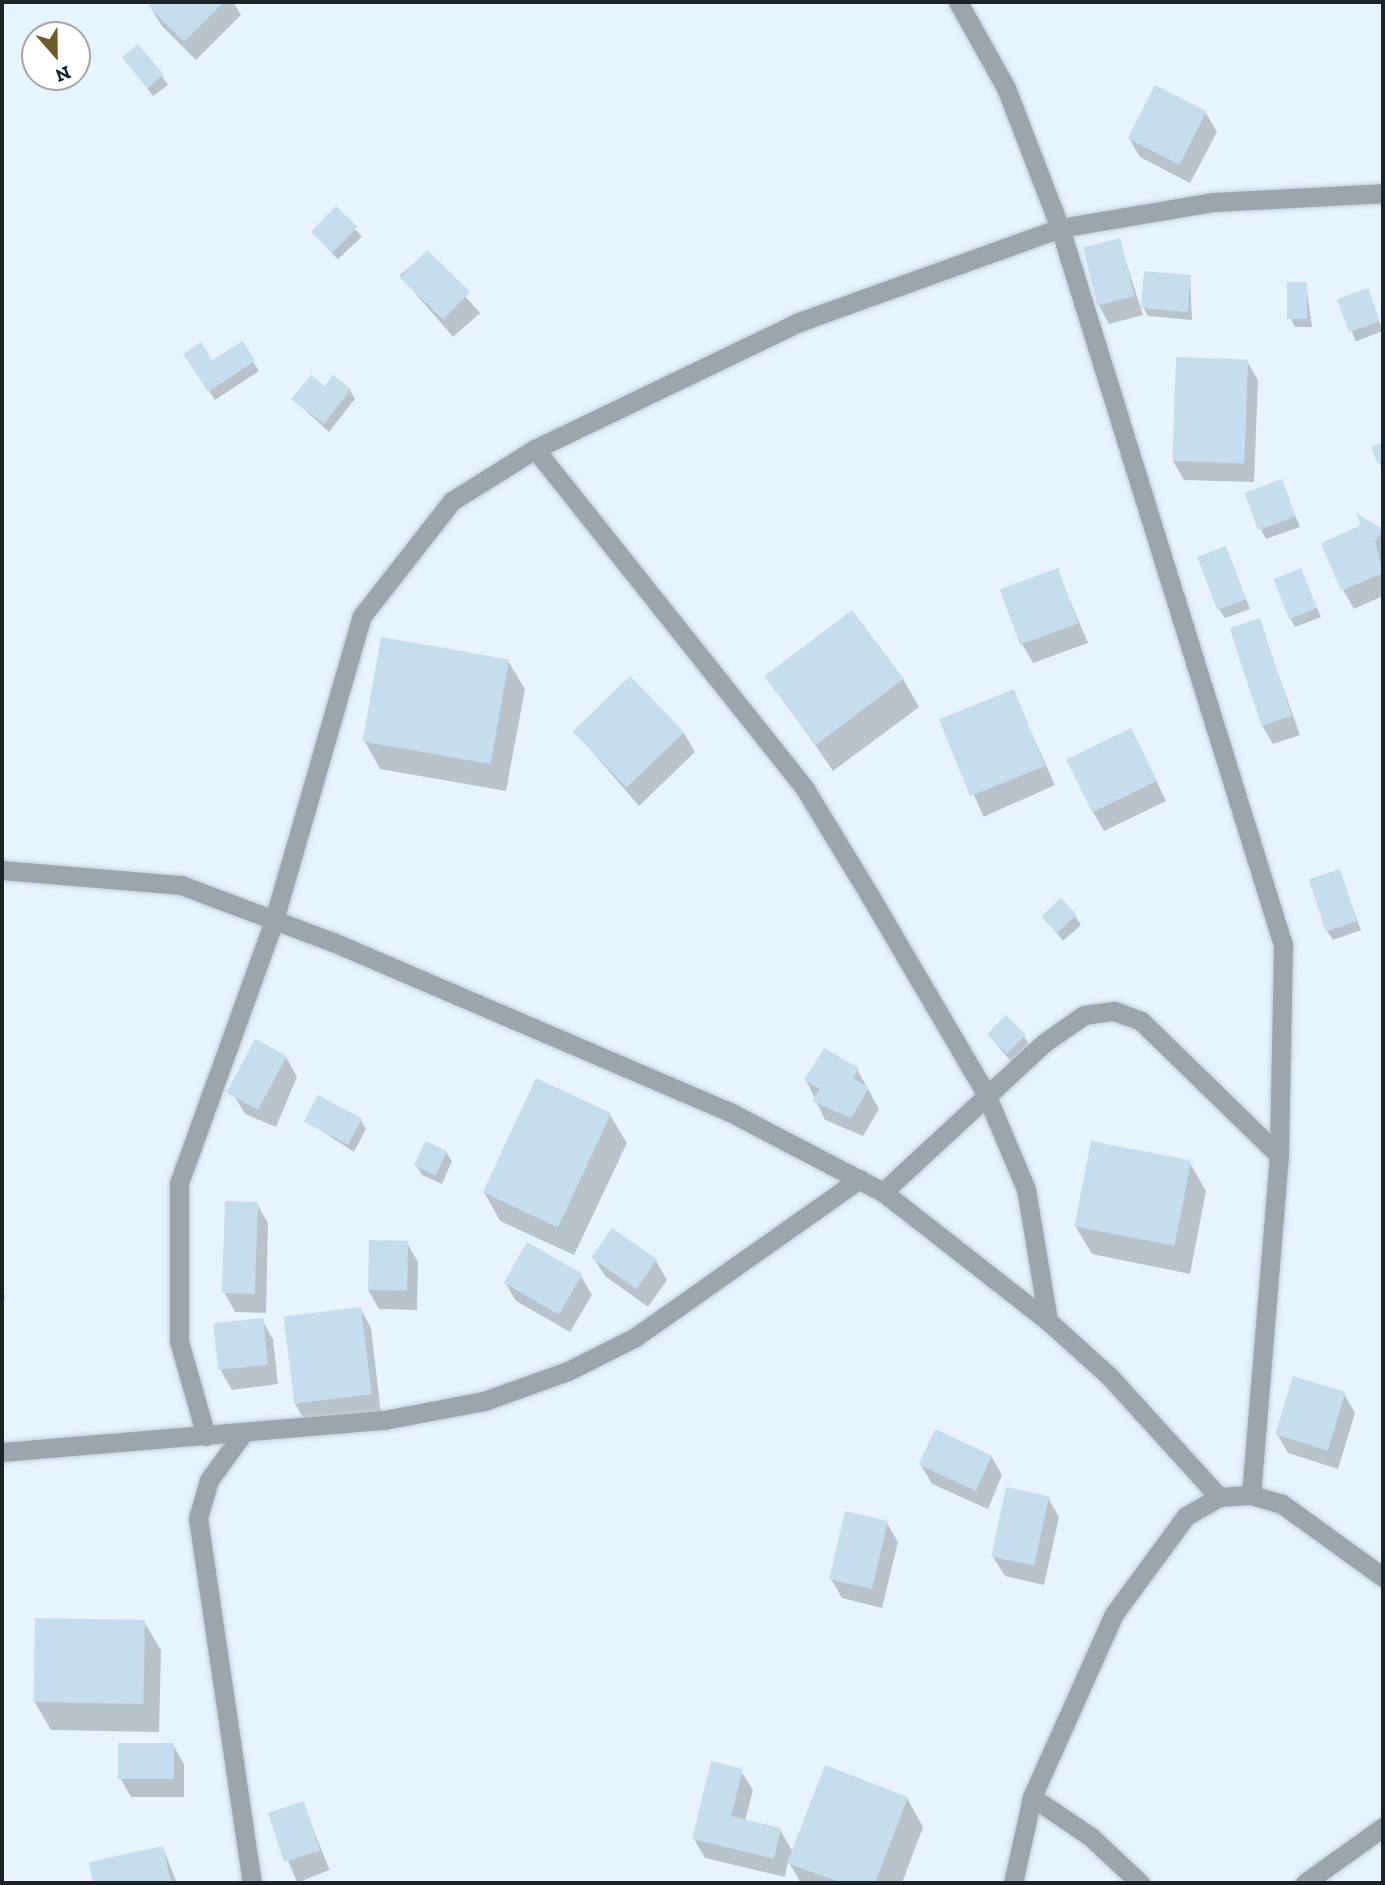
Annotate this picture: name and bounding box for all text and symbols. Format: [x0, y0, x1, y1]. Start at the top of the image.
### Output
north arrow [21, 21, 91, 91]
text: N [52, 61, 74, 88]

